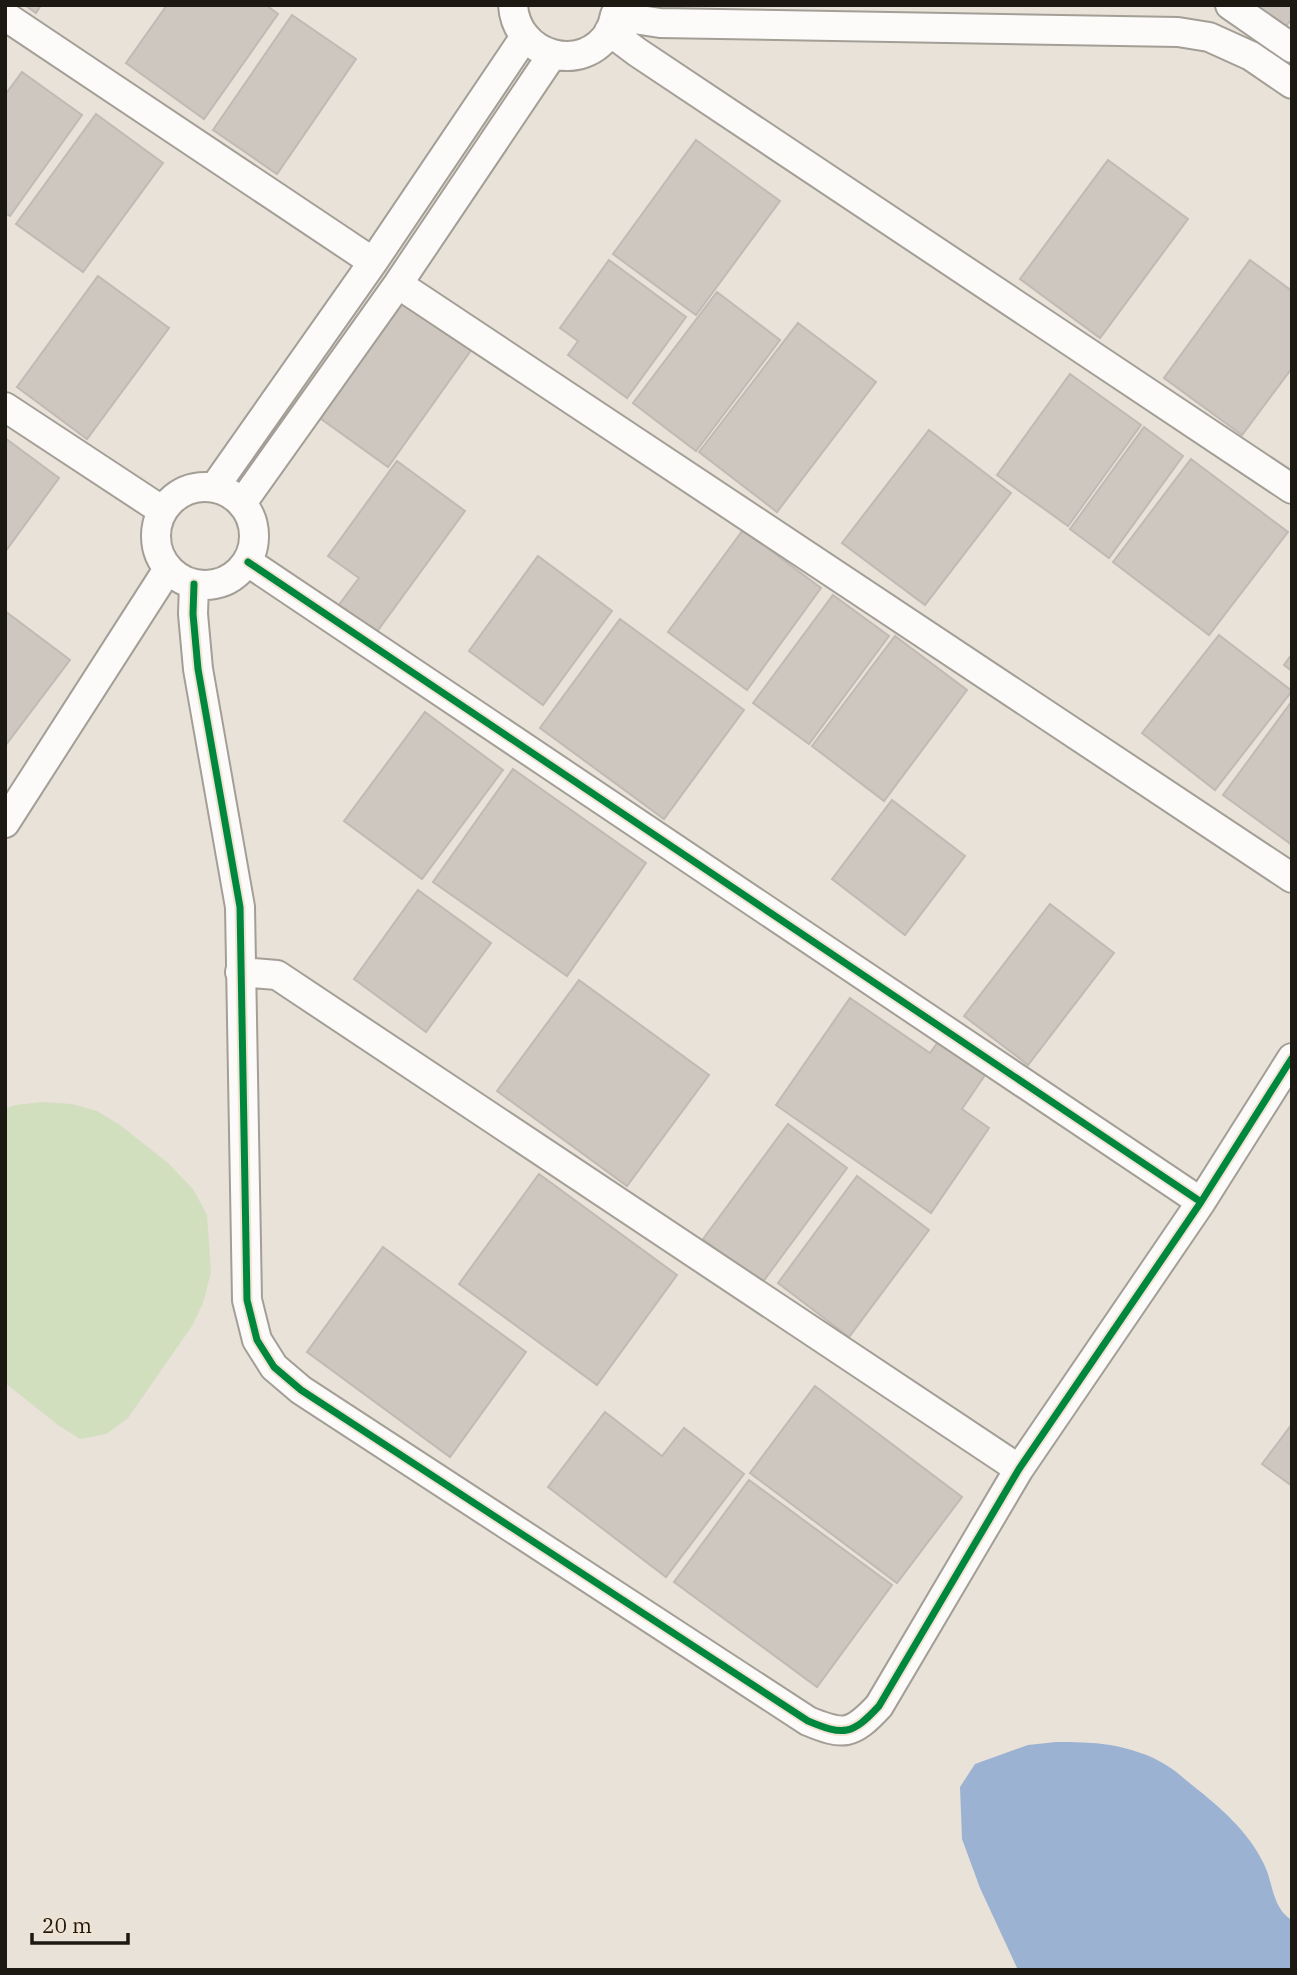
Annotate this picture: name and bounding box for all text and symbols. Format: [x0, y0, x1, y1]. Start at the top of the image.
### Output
scale bar [32, 1902, 128, 1946]
text: 20 m [42, 1911, 92, 1939]

